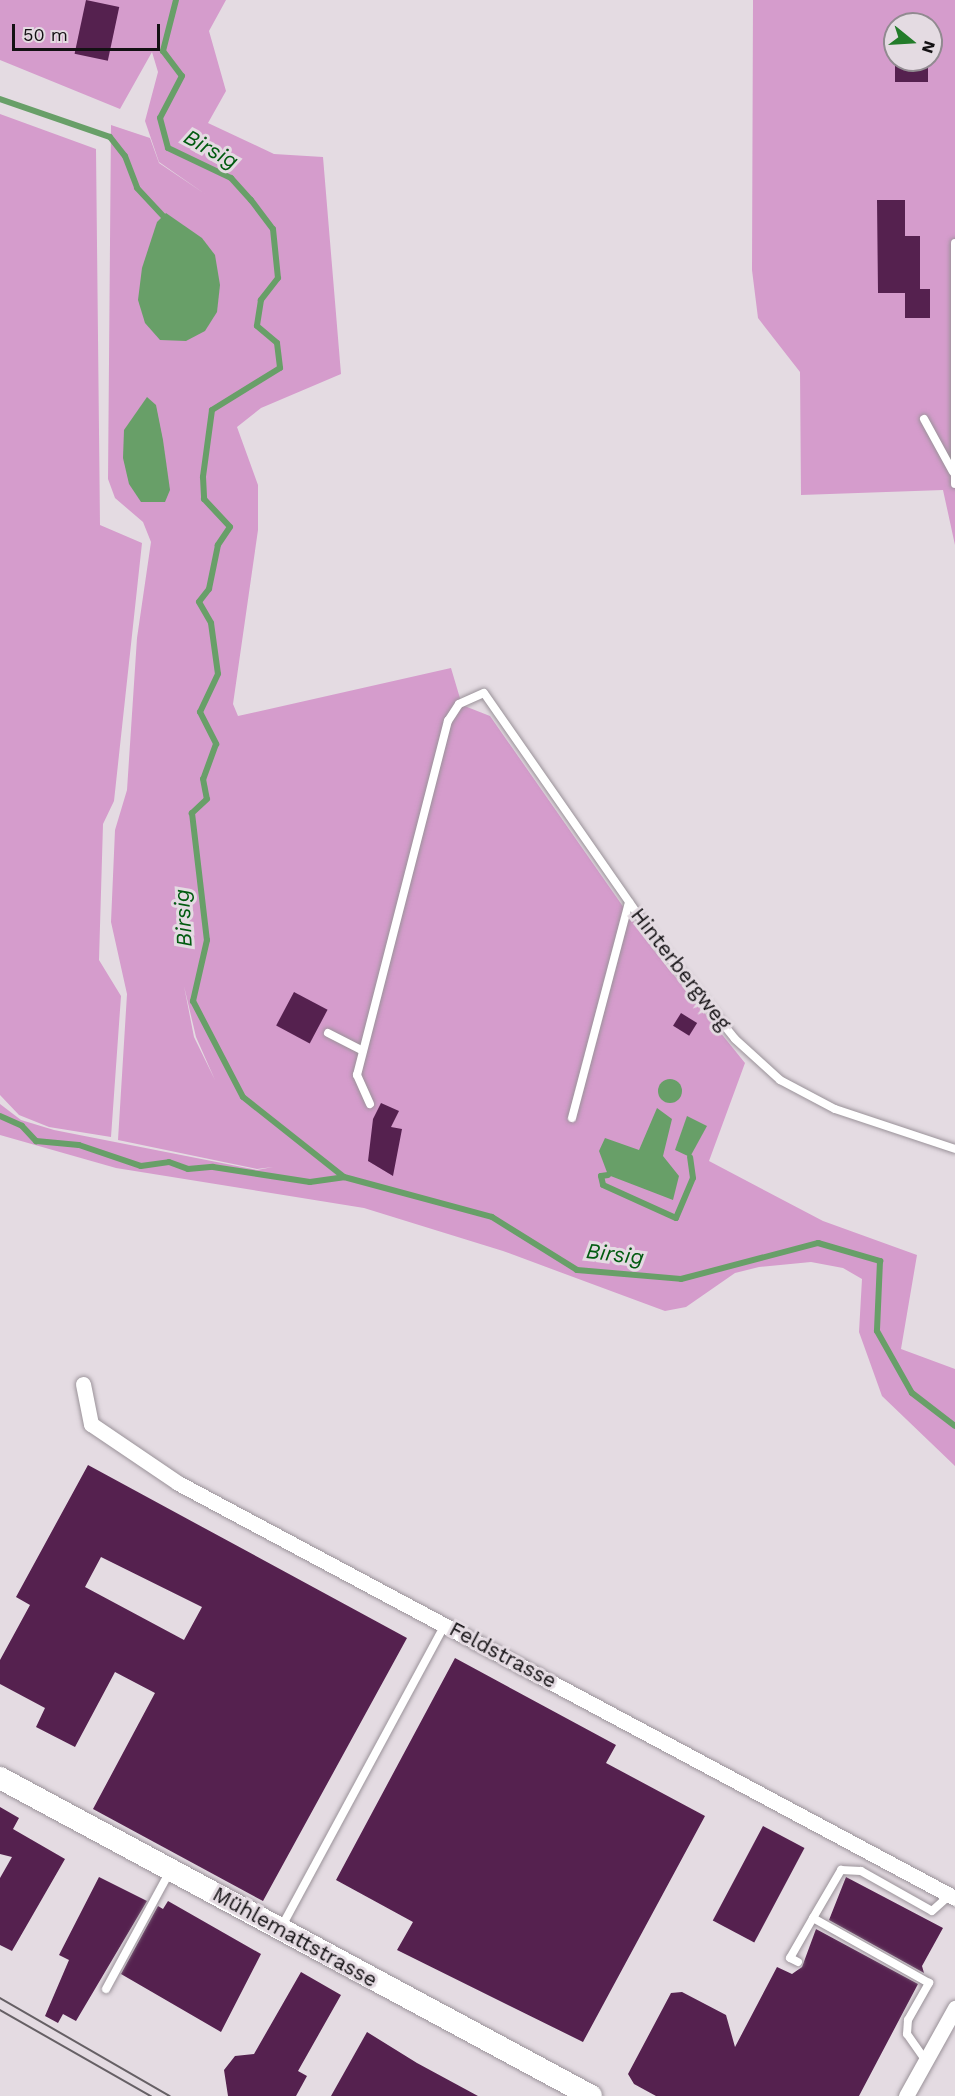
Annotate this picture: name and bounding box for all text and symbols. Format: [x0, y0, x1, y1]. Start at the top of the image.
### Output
scale bar [15, 12, 164, 50]
north arrow [883, 12, 943, 72]
text: 50 m [23, 24, 68, 45]
text: N [918, 39, 940, 56]
water label: Birsig [179, 123, 243, 175]
water label: Birsig [168, 888, 198, 948]
street label: Hinterbergweg [625, 903, 737, 1035]
water label: Birsig [584, 1237, 646, 1271]
street label: Feldstrasse [445, 1616, 561, 1694]
street label: Mühlemattstrasse [208, 1881, 382, 1993]

